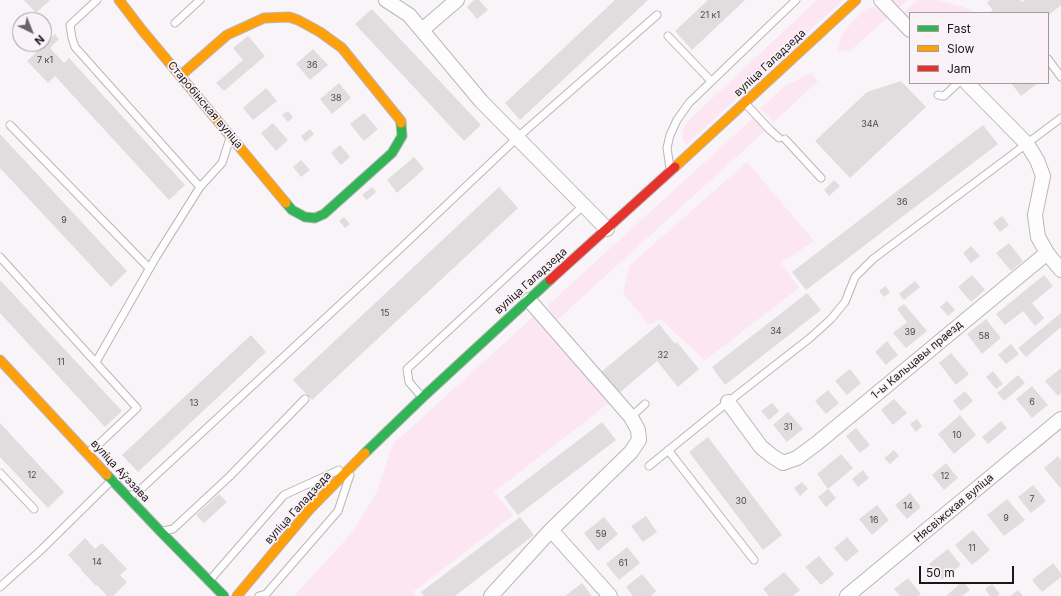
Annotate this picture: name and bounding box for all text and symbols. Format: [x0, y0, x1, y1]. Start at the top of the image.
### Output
house number: 21 к1 [700, 10, 720, 20]
north arrow [12, 12, 52, 52]
legend [909, 12, 1049, 84]
text: Fast [947, 21, 971, 36]
street label: вуліца Галадзеда [732, 27, 808, 99]
text: N [32, 32, 47, 48]
text: Slow [947, 41, 974, 56]
house number: 7 к1 [37, 55, 53, 65]
street label: Старобінская вуліца [165, 59, 245, 151]
house number: 36 [306, 60, 318, 70]
text: Jam [947, 61, 971, 76]
house number: 38 [330, 93, 342, 103]
house number: 34А [861, 119, 879, 129]
house number: 36 [896, 197, 908, 207]
house number: 9 [61, 215, 67, 225]
street label: вуліца Галадзеда [492, 245, 570, 317]
house number: 15 [380, 308, 390, 318]
street label: 1-ы Кальцавы праезд [869, 318, 965, 402]
house number: 34 [770, 326, 782, 336]
house number: 39 [904, 327, 916, 337]
house number: 58 [978, 331, 990, 341]
house number: 32 [657, 350, 669, 360]
house number: 11 [57, 357, 65, 367]
house number: 6 [1029, 397, 1035, 407]
house number: 13 [189, 398, 199, 408]
house number: 31 [783, 422, 793, 432]
house number: 10 [952, 430, 962, 440]
street label: вуліца Аўэзава [88, 437, 152, 505]
street label: вуліца Галадзеда [262, 469, 334, 547]
house number: 12 [27, 470, 37, 480]
street label: Нясвіжская вуліца [912, 471, 996, 545]
house number: 12 [940, 471, 950, 481]
house number: 7 [1029, 494, 1035, 504]
house number: 30 [735, 496, 747, 506]
house number: 14 [903, 501, 913, 511]
house number: 9 [1003, 513, 1009, 523]
house number: 16 [869, 515, 879, 525]
house number: 59 [595, 529, 607, 539]
house number: 11 [968, 543, 976, 553]
house number: 14 [92, 557, 102, 567]
house number: 61 [618, 558, 628, 568]
scale bar [921, 558, 1016, 584]
text: 50 m [926, 565, 955, 580]

